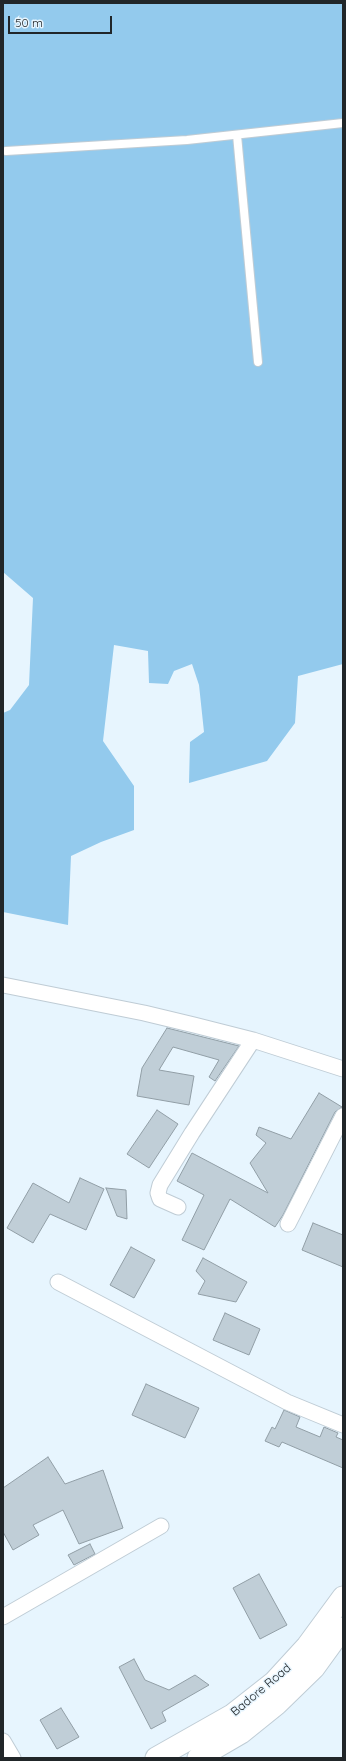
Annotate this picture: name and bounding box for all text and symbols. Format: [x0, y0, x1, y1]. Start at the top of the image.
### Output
scale bar [10, 8, 114, 34]
text: 50 m [15, 15, 43, 30]
street label: Badore Road [228, 1661, 294, 1719]

